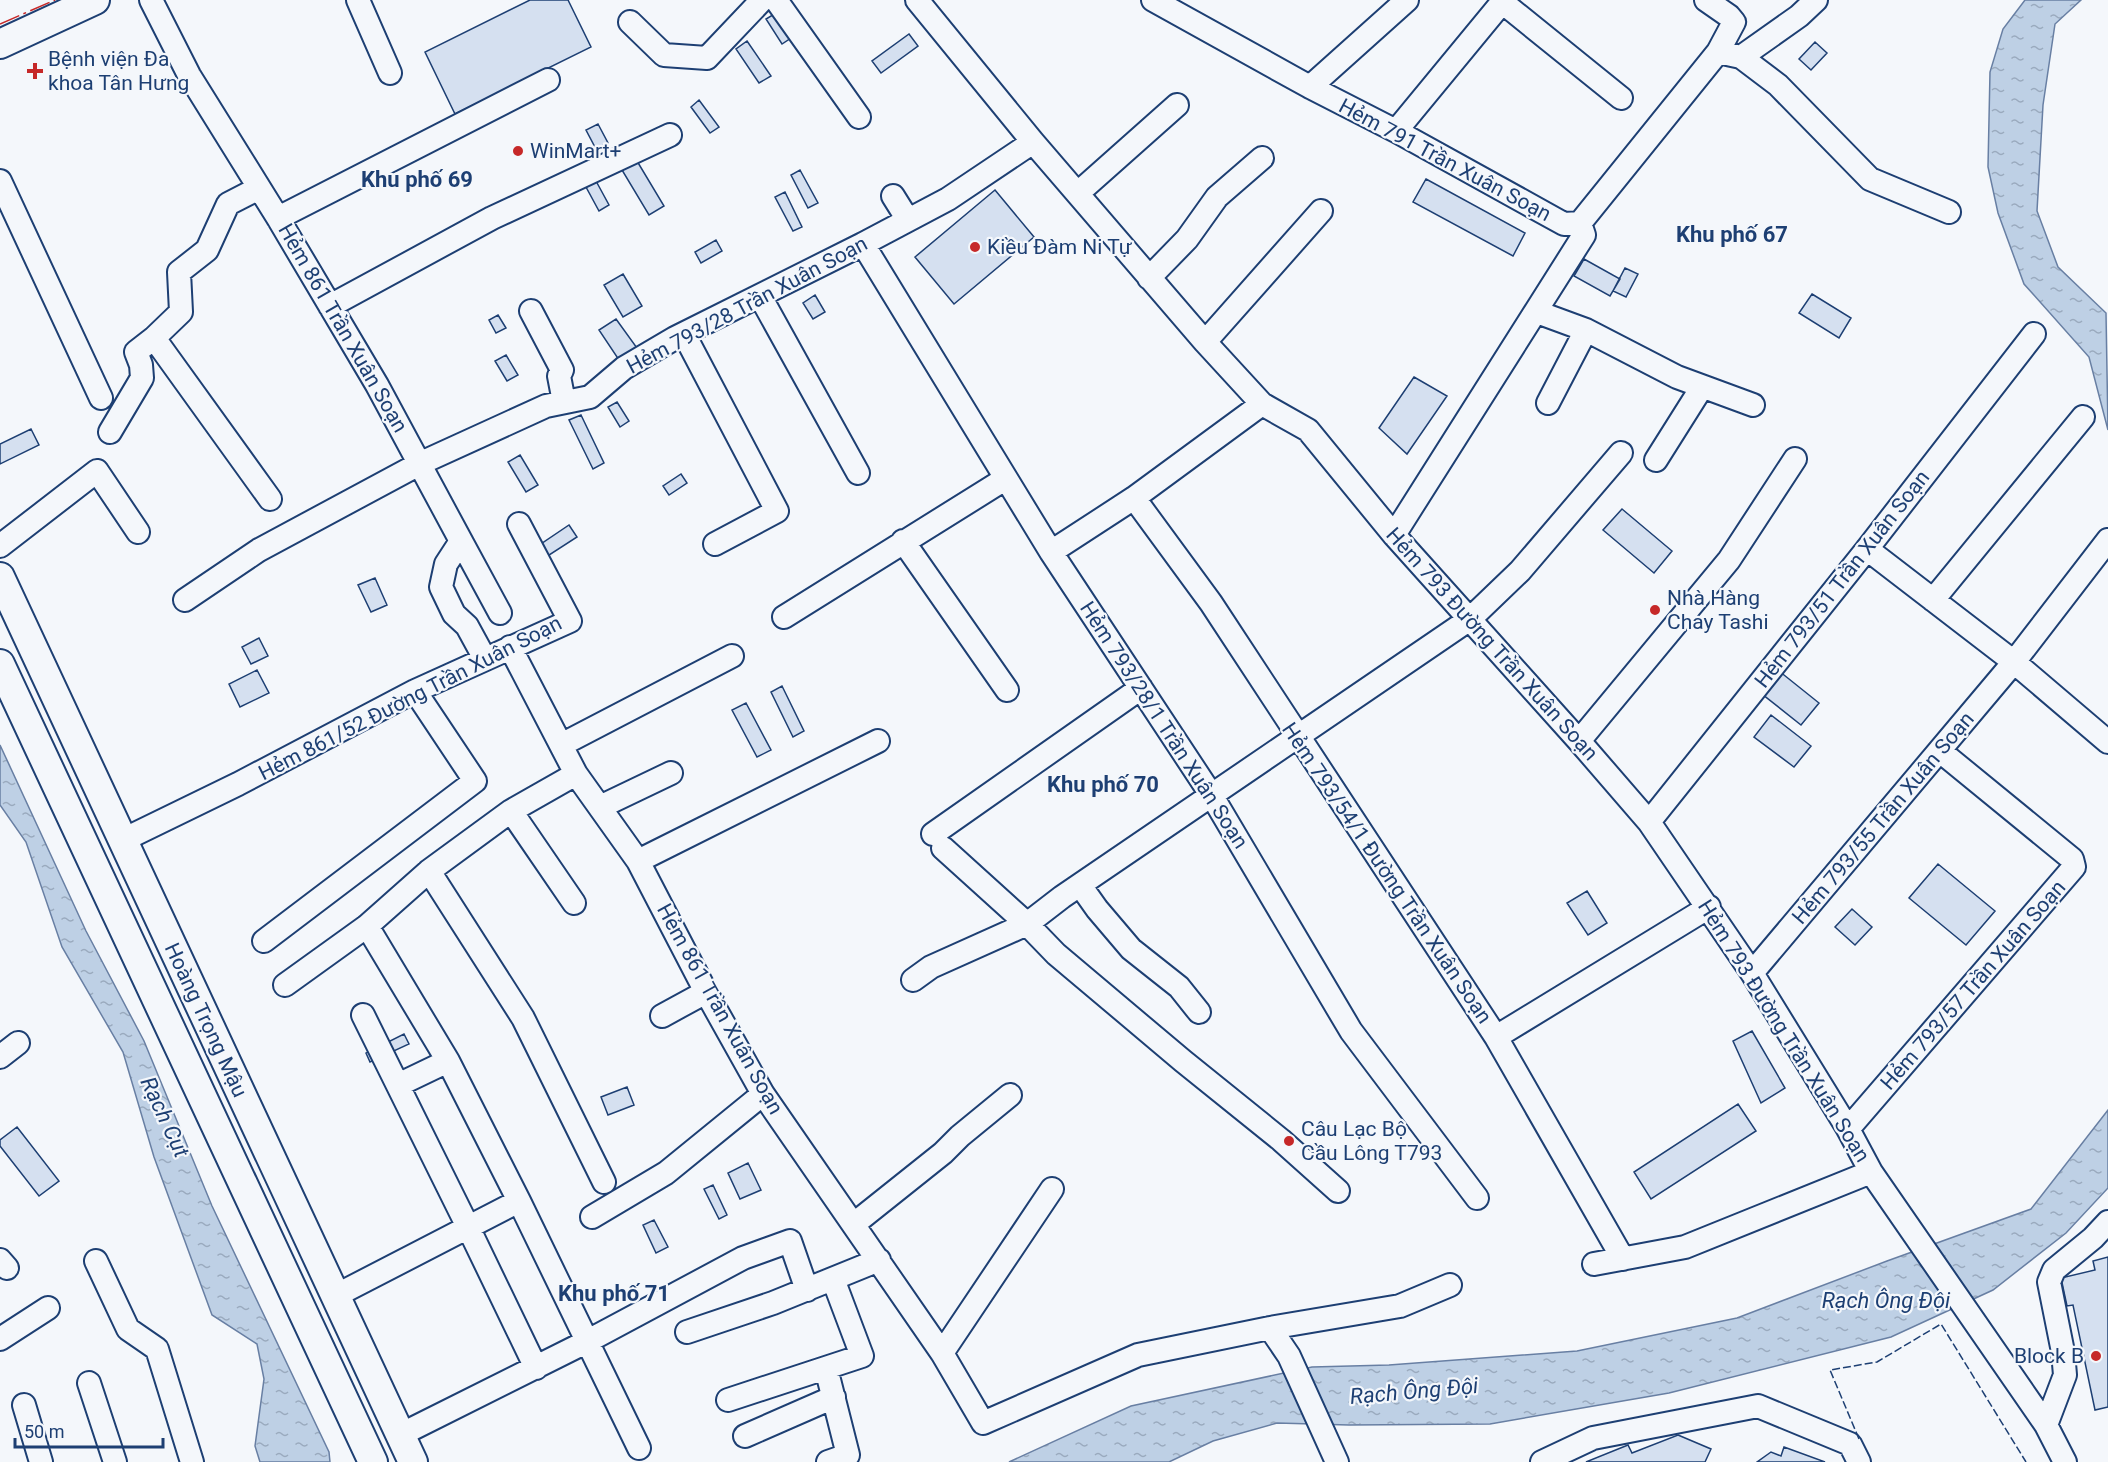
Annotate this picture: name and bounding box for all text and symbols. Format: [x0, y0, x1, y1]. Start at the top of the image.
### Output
place label: Bệnh viện Đa khoa Tân Hưng [48, 47, 189, 95]
marker: Bệnh viện Đa khoa Tân Hưng [26, 62, 44, 80]
street label: Hẻm 791 Trần Xuân Soạn [1335, 94, 1555, 226]
place label: WinMart+ [530, 139, 622, 163]
marker: WinMart+ [511, 144, 525, 158]
district label: Khu phố 69 [361, 167, 473, 192]
street label: Hẻm 861 Trần Xuân Soạn [273, 219, 413, 437]
district label: Khu phố 67 [1676, 222, 1788, 247]
street label: Hẻm 793/28 Trần Xuân Soạn [623, 231, 871, 379]
place label: Kiều Đàm Ni Tự [987, 235, 1133, 259]
marker: Kiều Đàm Ni Tự [968, 240, 982, 254]
street label: Hẻm 793/51 Trần Xuân Soạn [1750, 466, 1934, 692]
street label: Hẻm 793 Đường Trần Xuân Soạn [1381, 523, 1603, 765]
place label: Nhà Hàng Chay Tashi [1667, 586, 1769, 634]
street label: Hẻm 793/28/1 Trần Xuân Soạn [1075, 597, 1253, 853]
marker: Nhà Hàng Chay Tashi [1648, 603, 1662, 617]
street label: Hẻm 861/52 Đường Trần Xuân Soạn [254, 611, 566, 785]
street label: Hẻm 793/55 Trần Xuân Soạn [1787, 707, 1979, 929]
street label: Hẻm 793/54/1 Đường Trần Xuân Soạn [1277, 718, 1497, 1028]
district label: Khu phố 70 [1047, 772, 1159, 797]
street label: Hẻm 793/57 Trần Xuân Soạn [1876, 876, 2070, 1094]
street label: Hẻm 793 Đường Trần Xuân Soạn [1693, 895, 1875, 1167]
street label: Hẻm 861 Trần Xuân Soạn [652, 900, 788, 1118]
street label: Hoàng Trọng Mậu [160, 939, 252, 1101]
water label: Rạch Cụt [136, 1073, 195, 1162]
place label: Câu Lạc Bộ Cầu Lông T793 [1301, 1117, 1442, 1165]
marker: Câu Lạc Bộ Cầu Lông T793 [1282, 1134, 1296, 1148]
district label: Khu phố 71 [558, 1281, 670, 1306]
water label: Rạch Ông Đội [1822, 1287, 1951, 1313]
place label: Block B [2014, 1344, 2084, 1368]
marker: Block B [2089, 1349, 2103, 1363]
water label: Rạch Ông Đội [1349, 1372, 1480, 1409]
scale bar [15, 1411, 164, 1449]
text: 50 m [24, 1421, 64, 1442]

